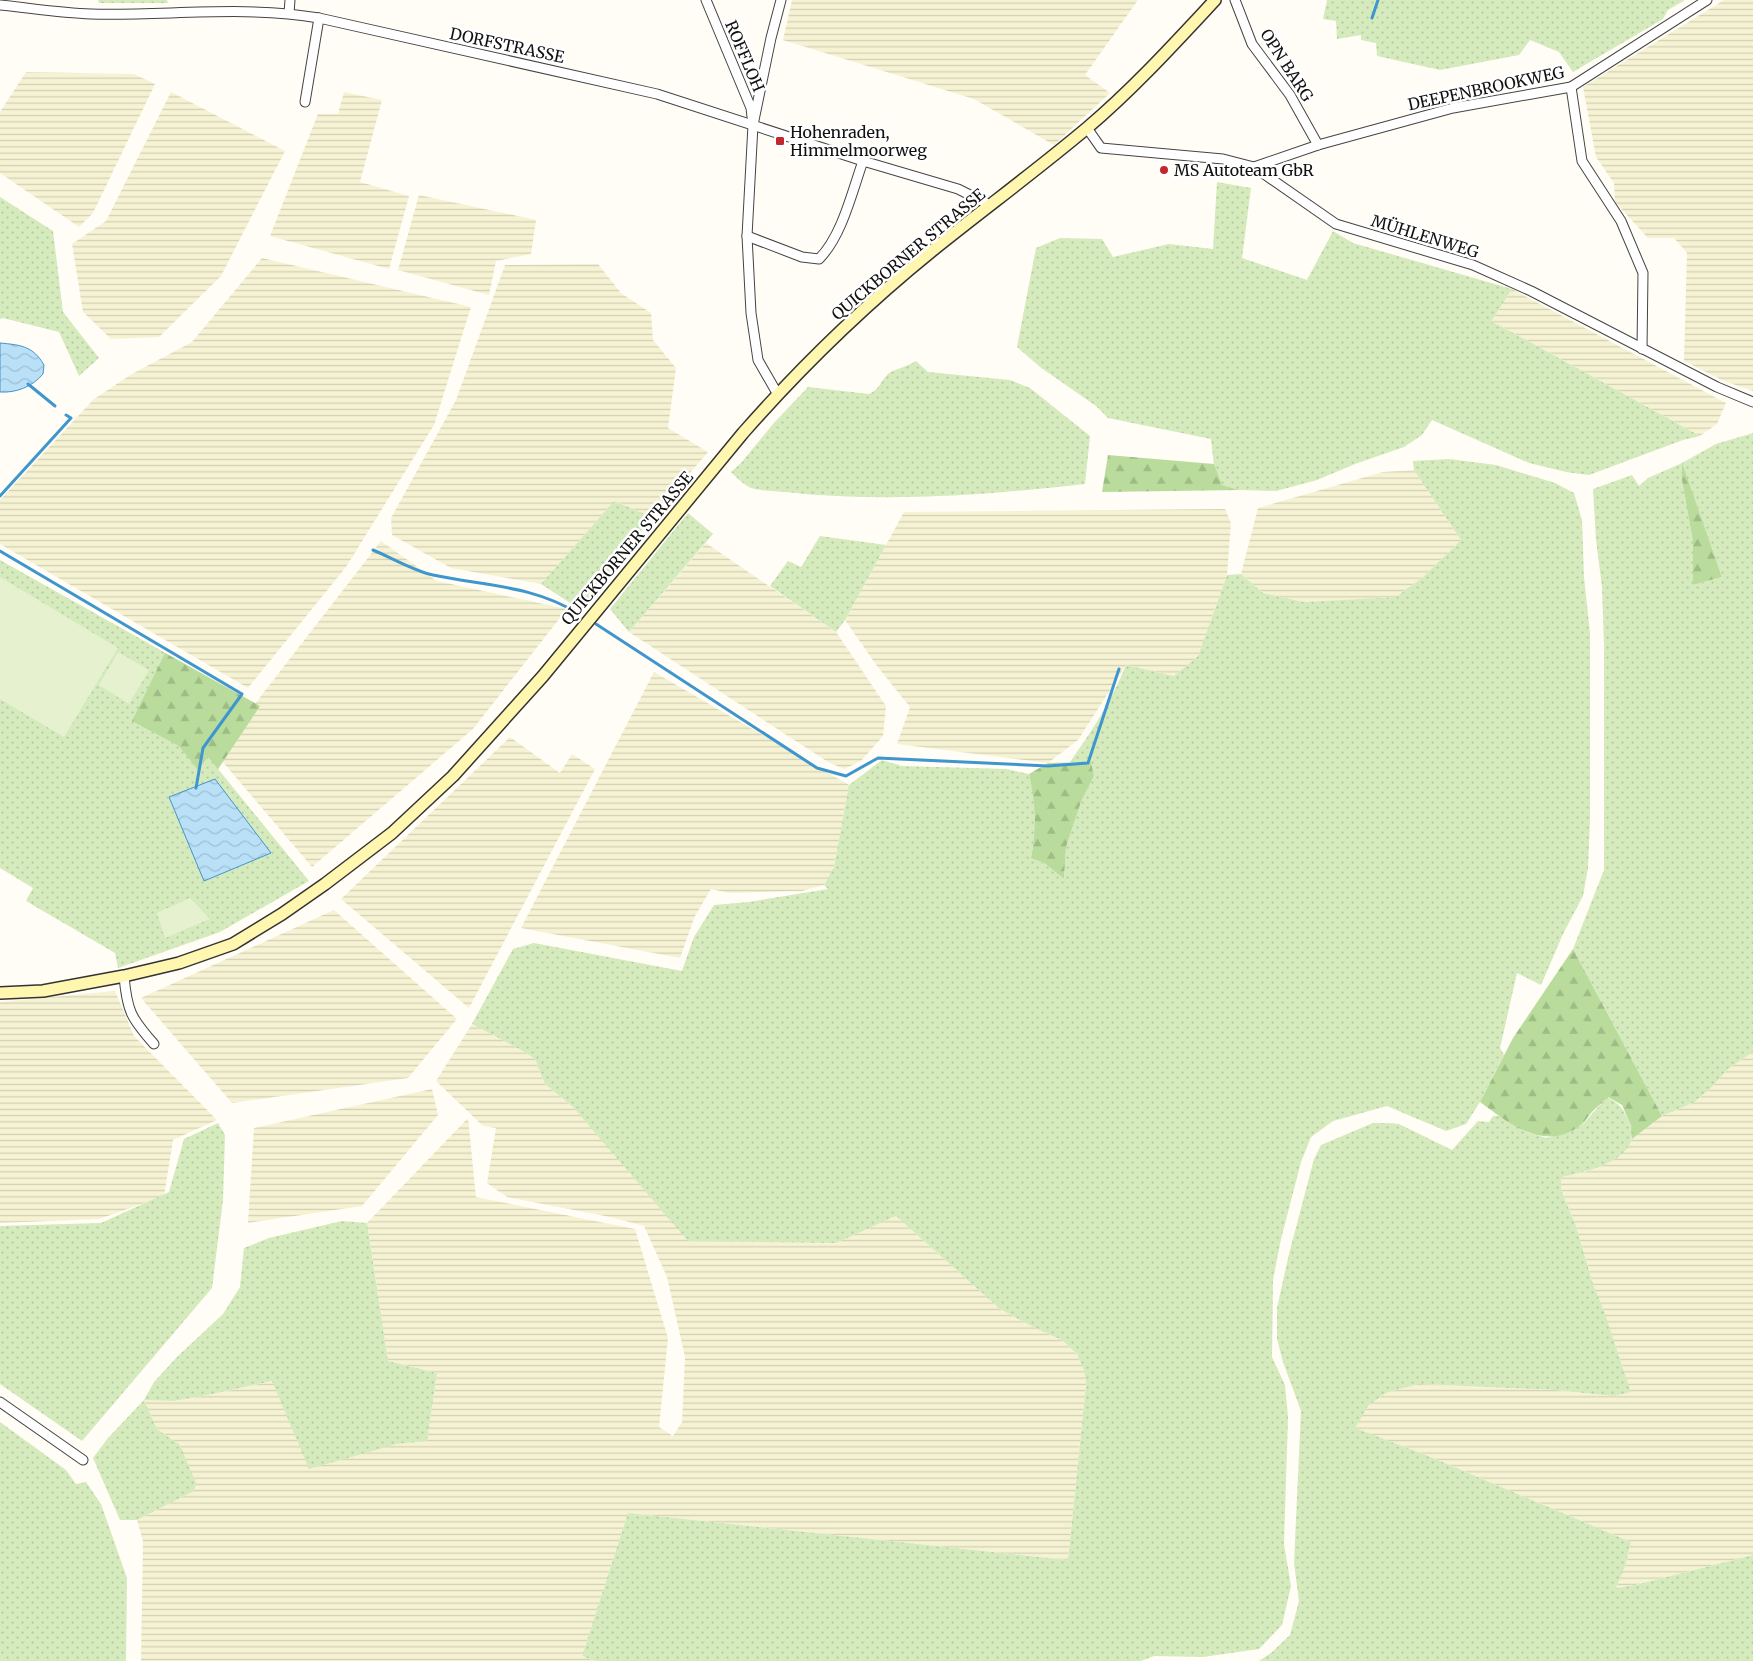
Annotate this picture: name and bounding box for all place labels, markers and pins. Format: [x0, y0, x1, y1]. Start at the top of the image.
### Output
place label: Hohenraden, Himmelmoorweg [790, 122, 927, 160]
marker: Hohenraden, Himmelmoorweg [774, 135, 786, 147]
place label: MS Autoteam GbR [1174, 160, 1314, 180]
marker: MS Autoteam GbR [1158, 164, 1170, 176]

